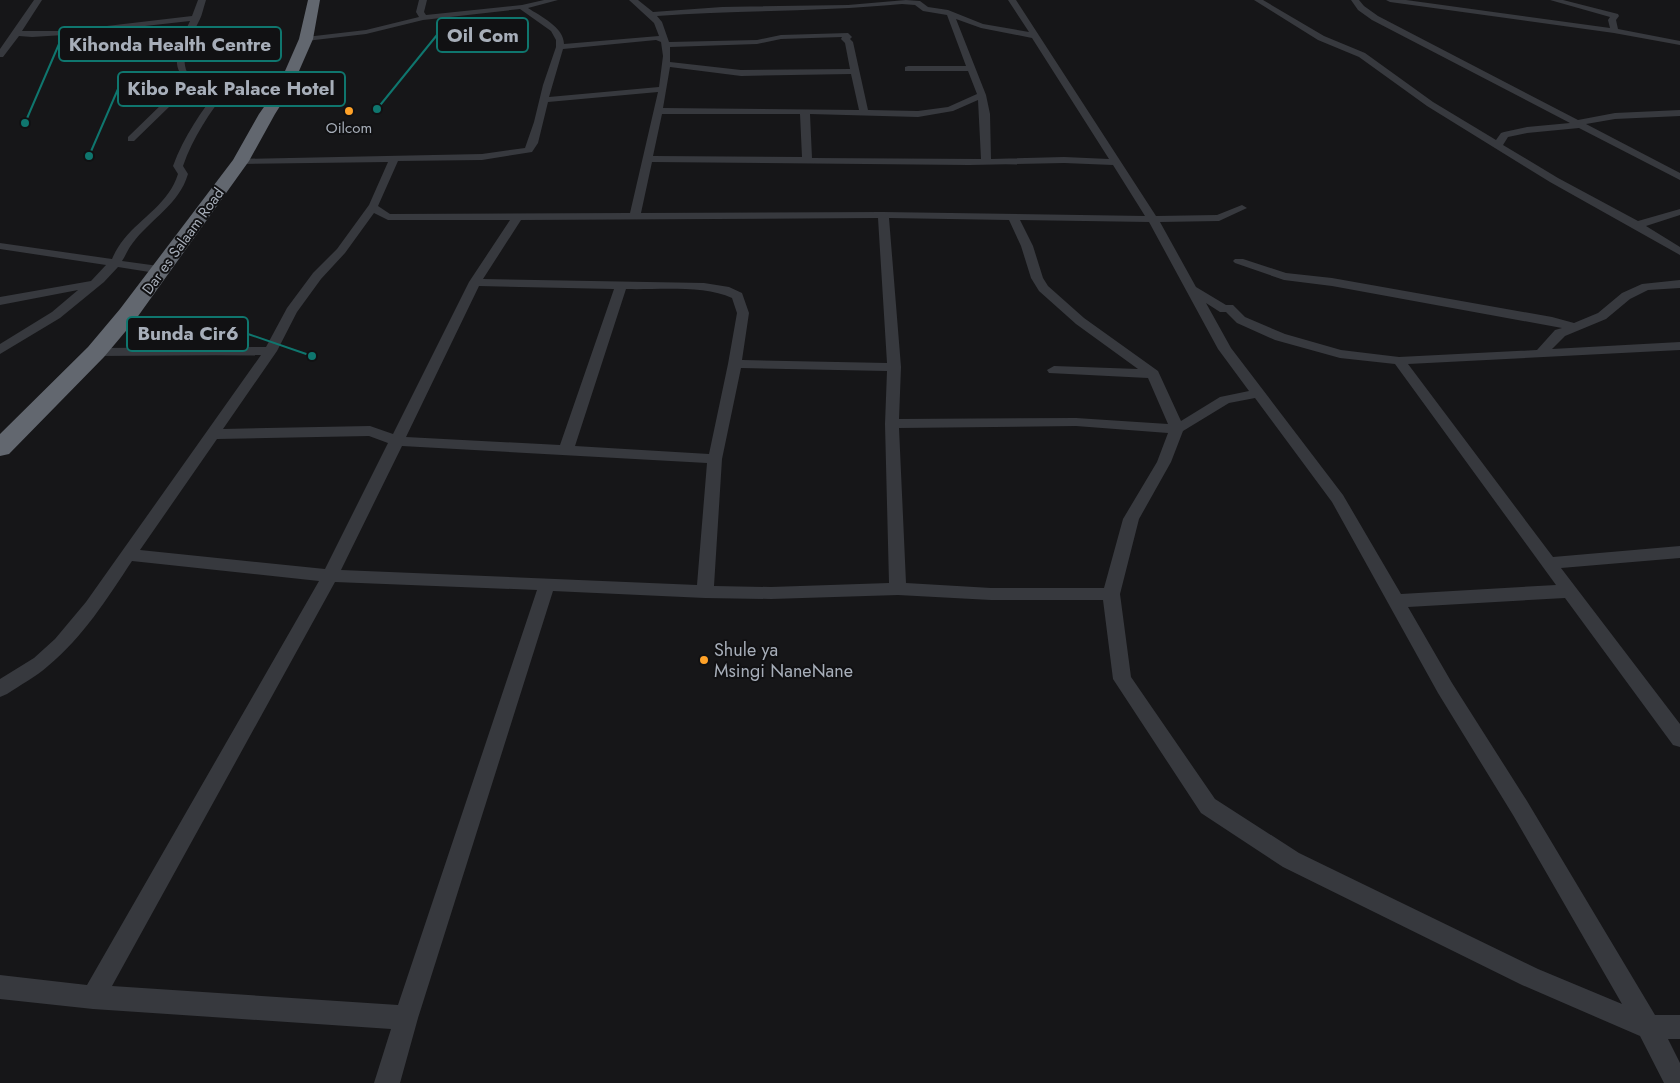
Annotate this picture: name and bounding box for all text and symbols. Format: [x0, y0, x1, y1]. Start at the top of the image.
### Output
callout: Oil Com [437, 18, 528, 52]
text: Oil Com [447, 22, 519, 49]
callout: Kihonda Health Centre [59, 27, 281, 61]
text: Kihonda Health Centre [69, 31, 271, 58]
callout: Kibo Peak Palace Hotel [118, 72, 345, 106]
text: Kibo Peak Palace Hotel [127, 75, 335, 102]
marker: Oilcom [343, 105, 355, 117]
place label: Oilcom [326, 117, 372, 139]
street label: Dar es Salaam Road [137, 183, 229, 299]
callout: Bunda Cir6 [127, 317, 248, 351]
text: Bunda Cir6 [137, 320, 239, 347]
place label: Shule ya Msingi NaneNane [714, 637, 853, 684]
marker: Shule ya Msingi NaneNane [698, 654, 710, 666]

